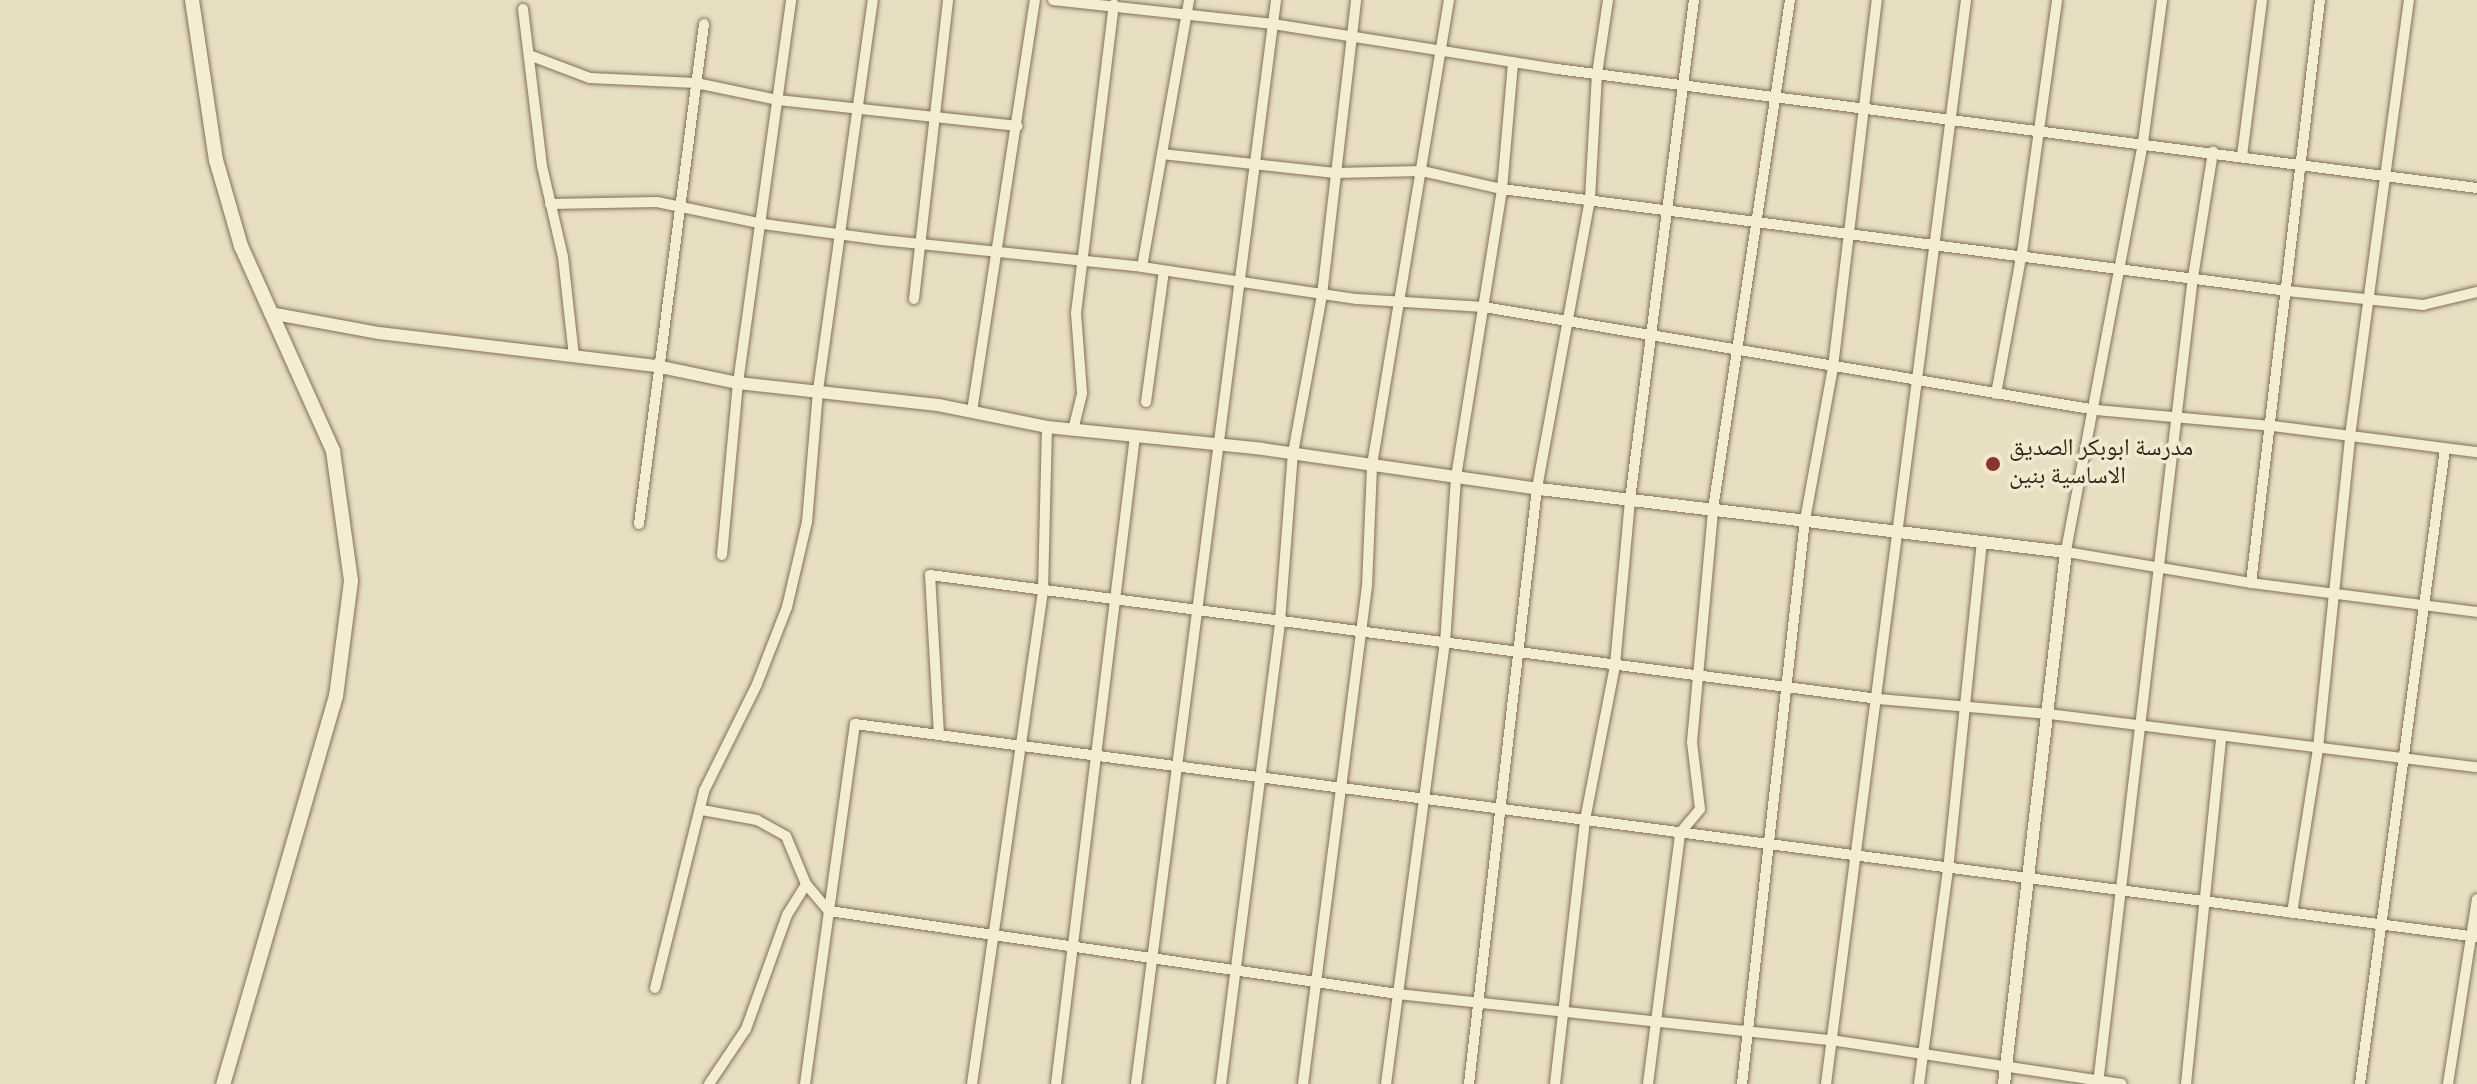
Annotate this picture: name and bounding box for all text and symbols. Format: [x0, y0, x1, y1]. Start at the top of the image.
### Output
place label: مدرسة ابوبكر الصديق الاساسية بنين [2009, 436, 2193, 492]
marker: مدرسة ابوبكر الصديق الاساسية بنين [1984, 455, 2002, 473]

